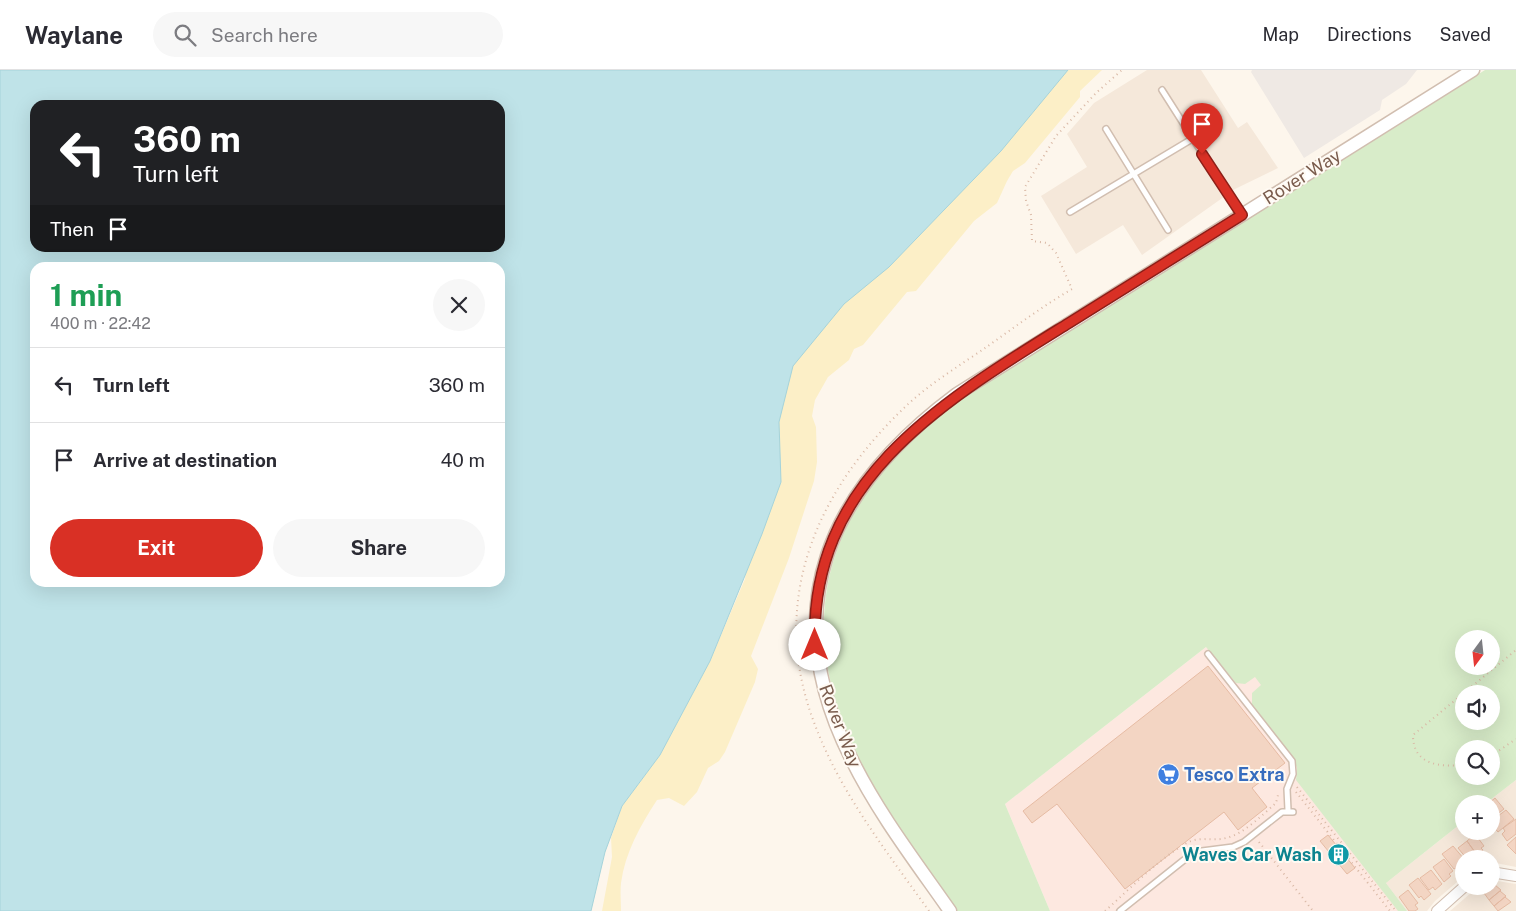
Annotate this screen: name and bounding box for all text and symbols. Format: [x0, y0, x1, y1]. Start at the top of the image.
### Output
search box [153, 12, 503, 57]
text: Waylane [25, 21, 123, 49]
icon: search [171, 21, 199, 49]
text: Search here [211, 24, 318, 46]
text: Map [1262, 24, 1299, 45]
text: Directions [1327, 24, 1412, 45]
text: Saved [1440, 24, 1491, 45]
pin [1181, 103, 1223, 154]
icon: arrive [1188, 110, 1216, 138]
text: 360 m [133, 119, 241, 160]
icon: left [50, 120, 115, 185]
street label: Rover Way [1259, 144, 1345, 209]
text: Turn left [133, 161, 219, 187]
icon: arrive [104, 215, 132, 243]
text: Then [50, 218, 94, 240]
text: 1 min [50, 277, 122, 313]
button: close [433, 279, 485, 331]
text: 400 m · 22:42 [50, 314, 151, 333]
icon: left [50, 371, 78, 399]
text: Turn left [93, 374, 170, 396]
text: 360 m [429, 374, 485, 396]
icon: arrive [50, 446, 78, 474]
text: Arrive at destination [93, 449, 277, 471]
text: 40 m [440, 449, 485, 471]
button: Exit [50, 519, 263, 577]
button: Share [273, 519, 485, 577]
position arrow [788, 618, 840, 670]
north arrow [1455, 630, 1500, 675]
map controls [1455, 630, 1500, 895]
street label: Rover Way [815, 681, 866, 771]
button: sound [1455, 685, 1500, 730]
button: search [1455, 740, 1500, 785]
supermarket icon: Tesco Extra [1156, 763, 1180, 787]
place label: Tesco Extra [1184, 764, 1284, 785]
button: + [1455, 795, 1500, 840]
building icon: Waves Car Wash [1326, 843, 1350, 867]
place label: Waves Car Wash [1182, 844, 1322, 865]
button: − [1455, 850, 1500, 895]

